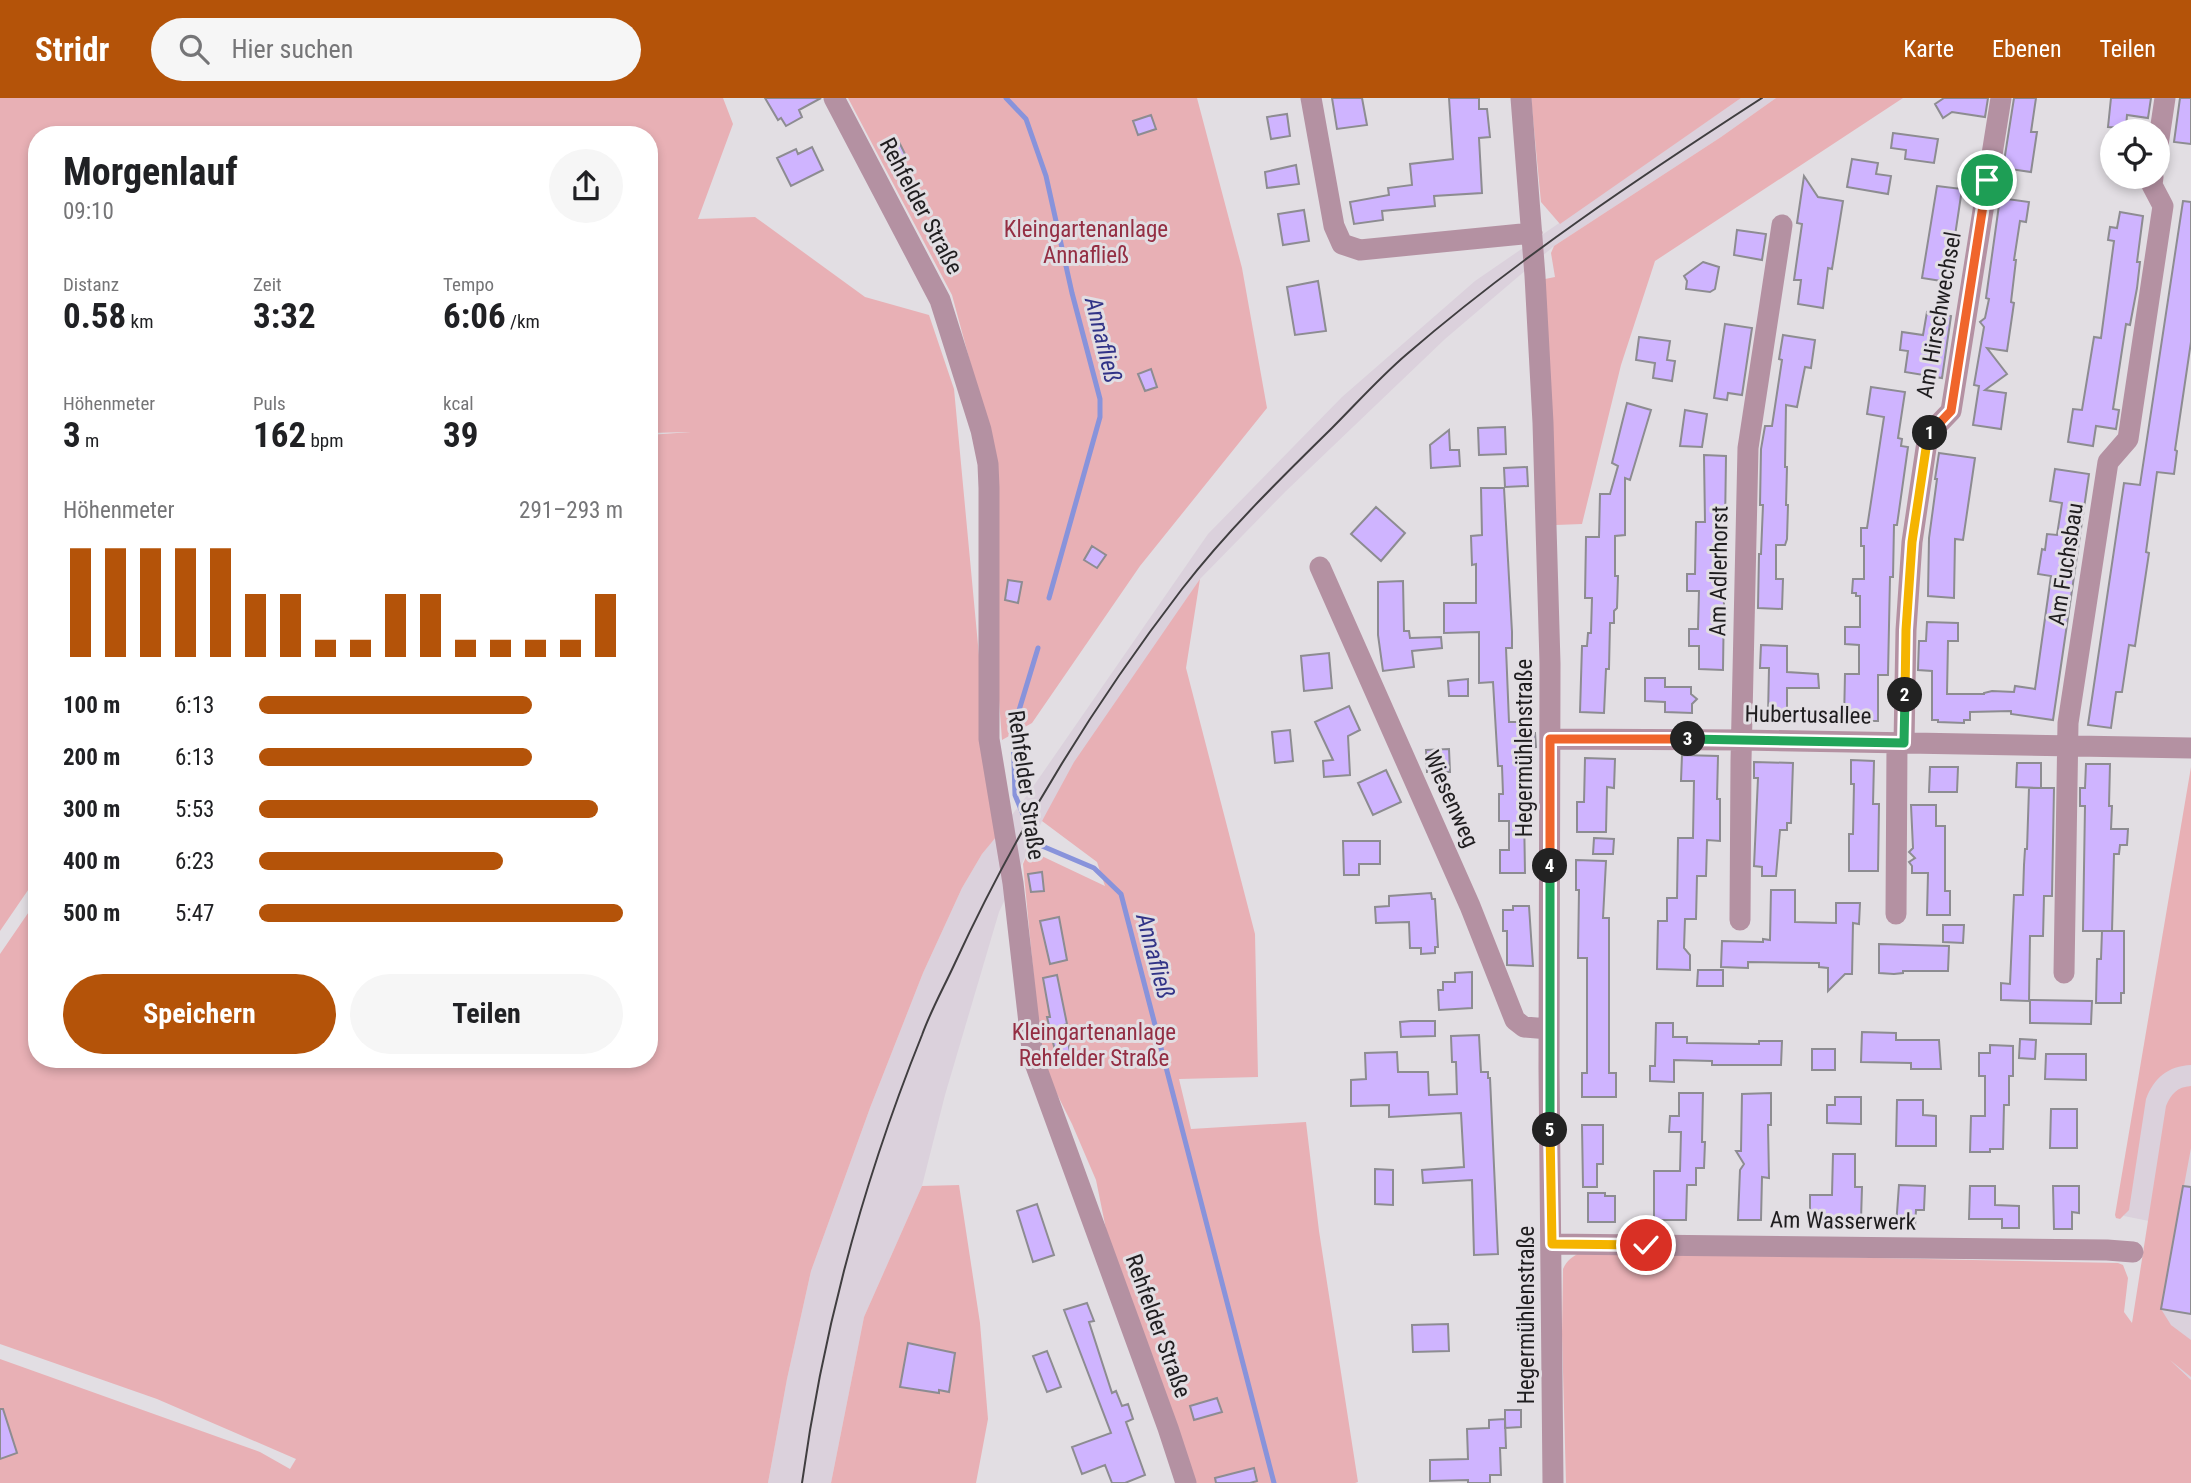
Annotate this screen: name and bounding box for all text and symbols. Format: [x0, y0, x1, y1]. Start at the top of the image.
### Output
search box [151, 18, 641, 81]
text: Stridr [35, 30, 109, 69]
icon: search [175, 30, 213, 68]
text: Hier suchen [231, 34, 353, 64]
text: Karte [1903, 35, 1954, 63]
text: Ebenen [1992, 35, 2062, 63]
text: Teilen [2100, 35, 2156, 63]
map controls [2100, 119, 2170, 189]
button: locate [2100, 119, 2170, 189]
street label: Rehfelder Straße [874, 133, 968, 279]
button: share [549, 149, 623, 223]
text: Morgenlauf [63, 150, 238, 194]
pin [1957, 150, 2017, 210]
icon: arrive [1968, 161, 2006, 199]
text: 09:10 [63, 198, 114, 225]
park label: Kleingartenanlage Annafließ [1004, 216, 1168, 269]
street label: Am Hirschwechsel [1911, 230, 1967, 400]
text: Distanz [63, 273, 119, 296]
text: Zeit [253, 273, 282, 296]
text: Tempo [443, 273, 494, 296]
water label: Annafließ [1079, 293, 1127, 386]
text: 0.58 [63, 296, 126, 337]
text: 3:32 [253, 296, 316, 337]
text: 6:06 [443, 296, 506, 337]
text: km [126, 310, 153, 333]
text: /km [506, 310, 540, 333]
text: Höhenmeter [63, 392, 155, 415]
text: Puls [253, 392, 286, 415]
text: kcal [443, 392, 474, 415]
text: 3 [63, 415, 81, 456]
text: 162 [253, 415, 306, 456]
text: 39 [443, 415, 478, 456]
pin: 1 [1912, 416, 1948, 450]
text: 1 [1925, 421, 1934, 444]
text: m [81, 429, 99, 452]
text: bpm [306, 429, 343, 452]
text: Höhenmeter [63, 497, 175, 524]
text: 291–293 m [519, 497, 623, 524]
street label: Am Fuchsbau [2043, 501, 2089, 627]
street label: Am Adlerhorst [1704, 505, 1734, 637]
street label: Hegermühlenstraße [1511, 659, 1538, 837]
pin: 2 [1888, 678, 1923, 712]
text: 2 [1900, 683, 1909, 706]
text: 100 m [63, 692, 120, 719]
text: 6:13 [175, 692, 214, 719]
street label: Hubertusallee [1744, 700, 1872, 730]
street label: Rehfelder Straße [1002, 708, 1050, 862]
pin: 3 [1670, 722, 1706, 756]
text: 3 [1683, 727, 1692, 750]
text: 200 m [63, 744, 120, 771]
text: 6:13 [175, 744, 214, 771]
street label: Wiesenweg [1418, 746, 1484, 852]
text: 300 m [63, 796, 120, 823]
text: 5:53 [175, 796, 214, 823]
text: 400 m [63, 848, 120, 875]
text: 6:23 [175, 848, 214, 875]
pin: 4 [1532, 848, 1568, 884]
text: 4 [1545, 854, 1554, 877]
text: 500 m [63, 900, 120, 927]
text: 5:47 [175, 900, 214, 927]
water label: Annafließ [1130, 909, 1180, 1002]
button: Speichern [63, 974, 336, 1054]
button: Teilen [350, 974, 623, 1054]
park label: Kleingartenanlage Rehfelder Straße [1012, 1019, 1176, 1072]
pin: 5 [1532, 1112, 1568, 1148]
text: 5 [1545, 1118, 1554, 1141]
street label: Am Wasserwerk [1770, 1206, 1917, 1236]
pin [1616, 1215, 1676, 1275]
street label: Hegermühlenstraße [1513, 1226, 1540, 1404]
icon: check [1627, 1226, 1665, 1264]
street label: Rehfelder Straße [1120, 1251, 1196, 1401]

